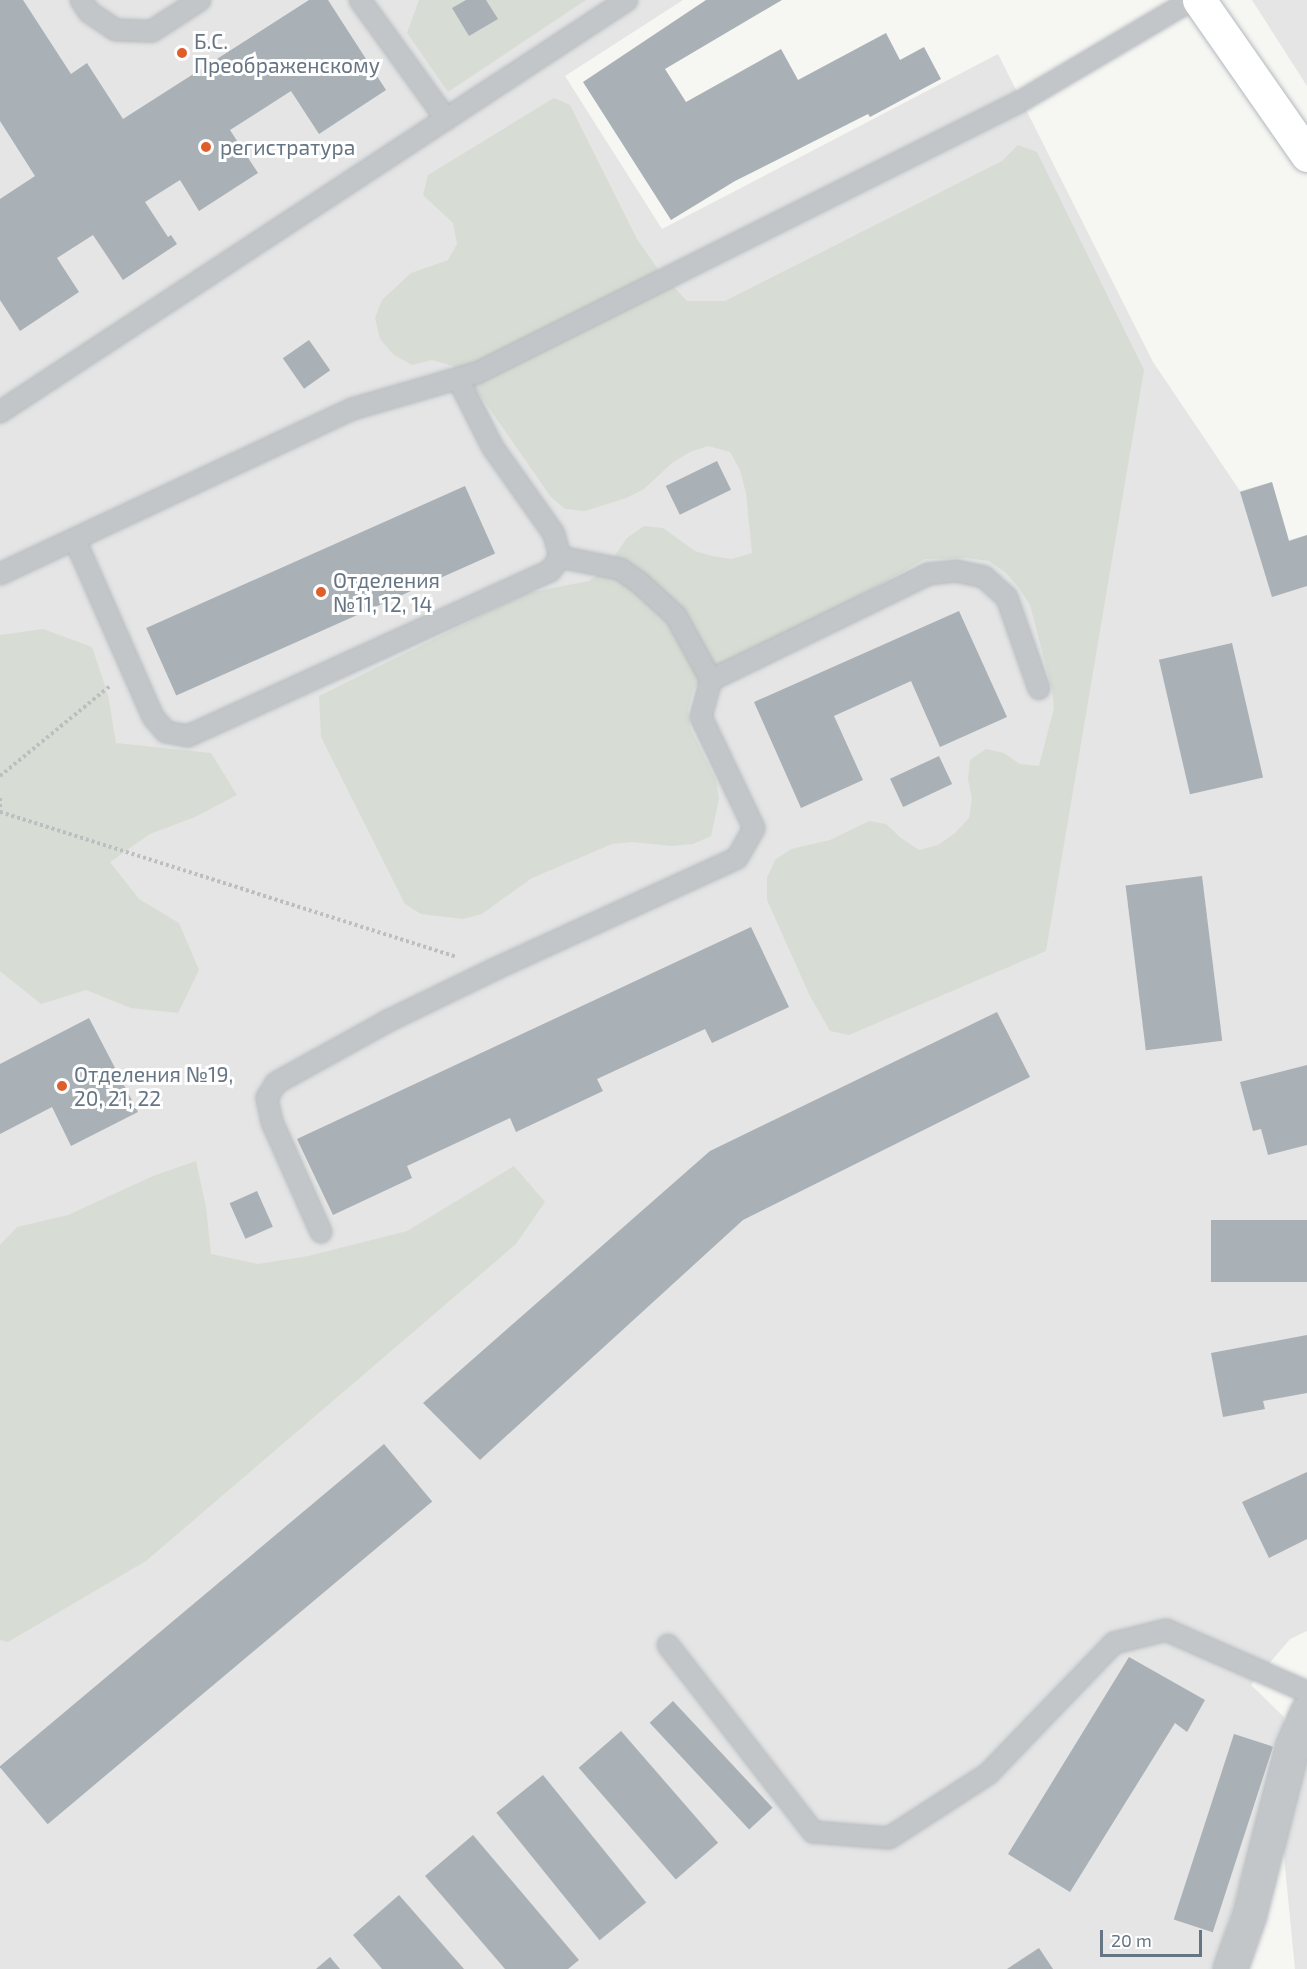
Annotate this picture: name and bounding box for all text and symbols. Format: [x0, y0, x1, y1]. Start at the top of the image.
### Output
place label: Б.С. Преображенскому [194, 28, 380, 78]
marker: Б.С. Преображенскому [175, 46, 189, 60]
place label: регистратура [220, 134, 355, 160]
marker: регистратура [197, 138, 215, 156]
place label: Отделения №11, 12, 14 [333, 567, 440, 617]
marker: Отделения №11, 12, 14 [314, 585, 328, 599]
place label: Отделения №19, 20, 21, 22 [74, 1061, 233, 1111]
marker: Отделения №19, 20, 21, 22 [55, 1079, 69, 1093]
scale bar [1103, 1918, 1205, 1956]
text: 20 m [1111, 1929, 1152, 1951]

